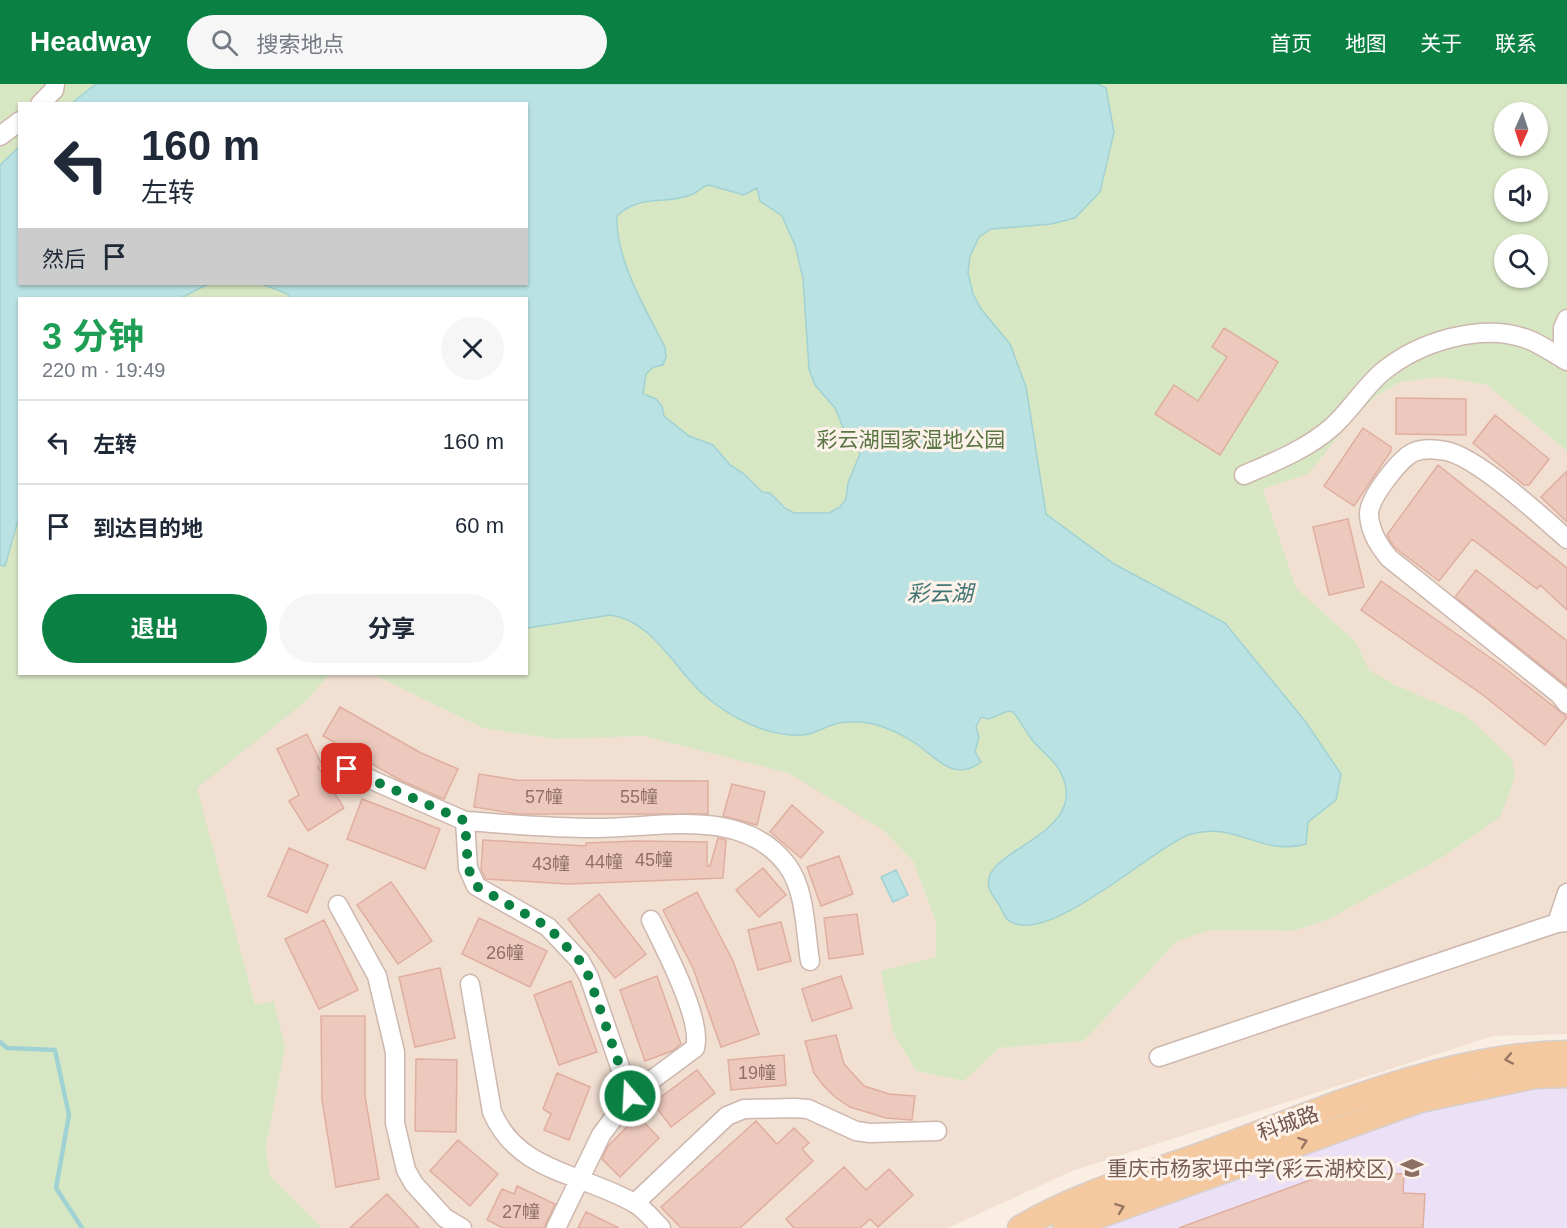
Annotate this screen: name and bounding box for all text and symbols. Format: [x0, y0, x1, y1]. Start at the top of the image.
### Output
search box [187, 15, 607, 69]
text: Headway [30, 26, 151, 57]
icon: search [208, 26, 241, 59]
text: 搜索地点 [256, 32, 344, 57]
text: 首页 [1270, 32, 1312, 55]
text: 地图 [1345, 32, 1387, 55]
text: 关于 [1420, 32, 1462, 55]
text: 联系 [1495, 32, 1537, 55]
north arrow [1494, 102, 1548, 156]
map controls [1494, 102, 1548, 288]
text: 160 m [141, 122, 260, 169]
icon: left [42, 126, 120, 204]
button: sound [1494, 168, 1548, 222]
text: 左转 [141, 178, 195, 208]
button: search [1494, 234, 1548, 288]
icon: arrive [98, 240, 131, 273]
text: 然后 [42, 247, 86, 272]
text: 3 分钟 [42, 316, 144, 357]
button: close [441, 317, 504, 380]
text: 220 m · 19:49 [42, 359, 165, 381]
icon: left [42, 426, 75, 459]
park label: 彩云湖国家湿地公园 [817, 428, 1006, 451]
text: 160 m [443, 429, 504, 454]
text: 左转 [93, 432, 137, 457]
icon: arrive [42, 510, 75, 543]
text: 60 m [455, 513, 504, 538]
text: 到达目的地 [93, 516, 203, 541]
water label: 彩云湖 [907, 581, 976, 606]
button: 退出 [42, 594, 267, 663]
button: 分享 [279, 594, 504, 663]
pin [321, 743, 372, 794]
icon: arrive [330, 752, 363, 785]
house number: 57幢 [525, 787, 563, 807]
house number: 55幢 [620, 787, 658, 807]
house number: 45幢 [635, 850, 673, 870]
house number: 44幢 [585, 852, 623, 872]
house number: 43幢 [532, 854, 570, 874]
house number: 26幢 [486, 943, 524, 963]
one-way arrow [1504, 1052, 1514, 1065]
house number: 19幢 [738, 1063, 776, 1083]
position arrow [598, 1064, 662, 1128]
street label: 科城路 [1254, 1101, 1322, 1145]
one-way arrow [1297, 1137, 1308, 1149]
school or university icon: 重庆市杨家坪中学(彩云湖校区) [1399, 1155, 1425, 1181]
place label: 重庆市杨家坪中学(彩云湖校区) [1107, 1157, 1394, 1180]
house number: 27幢 [502, 1202, 540, 1222]
one-way arrow [1114, 1203, 1125, 1216]

